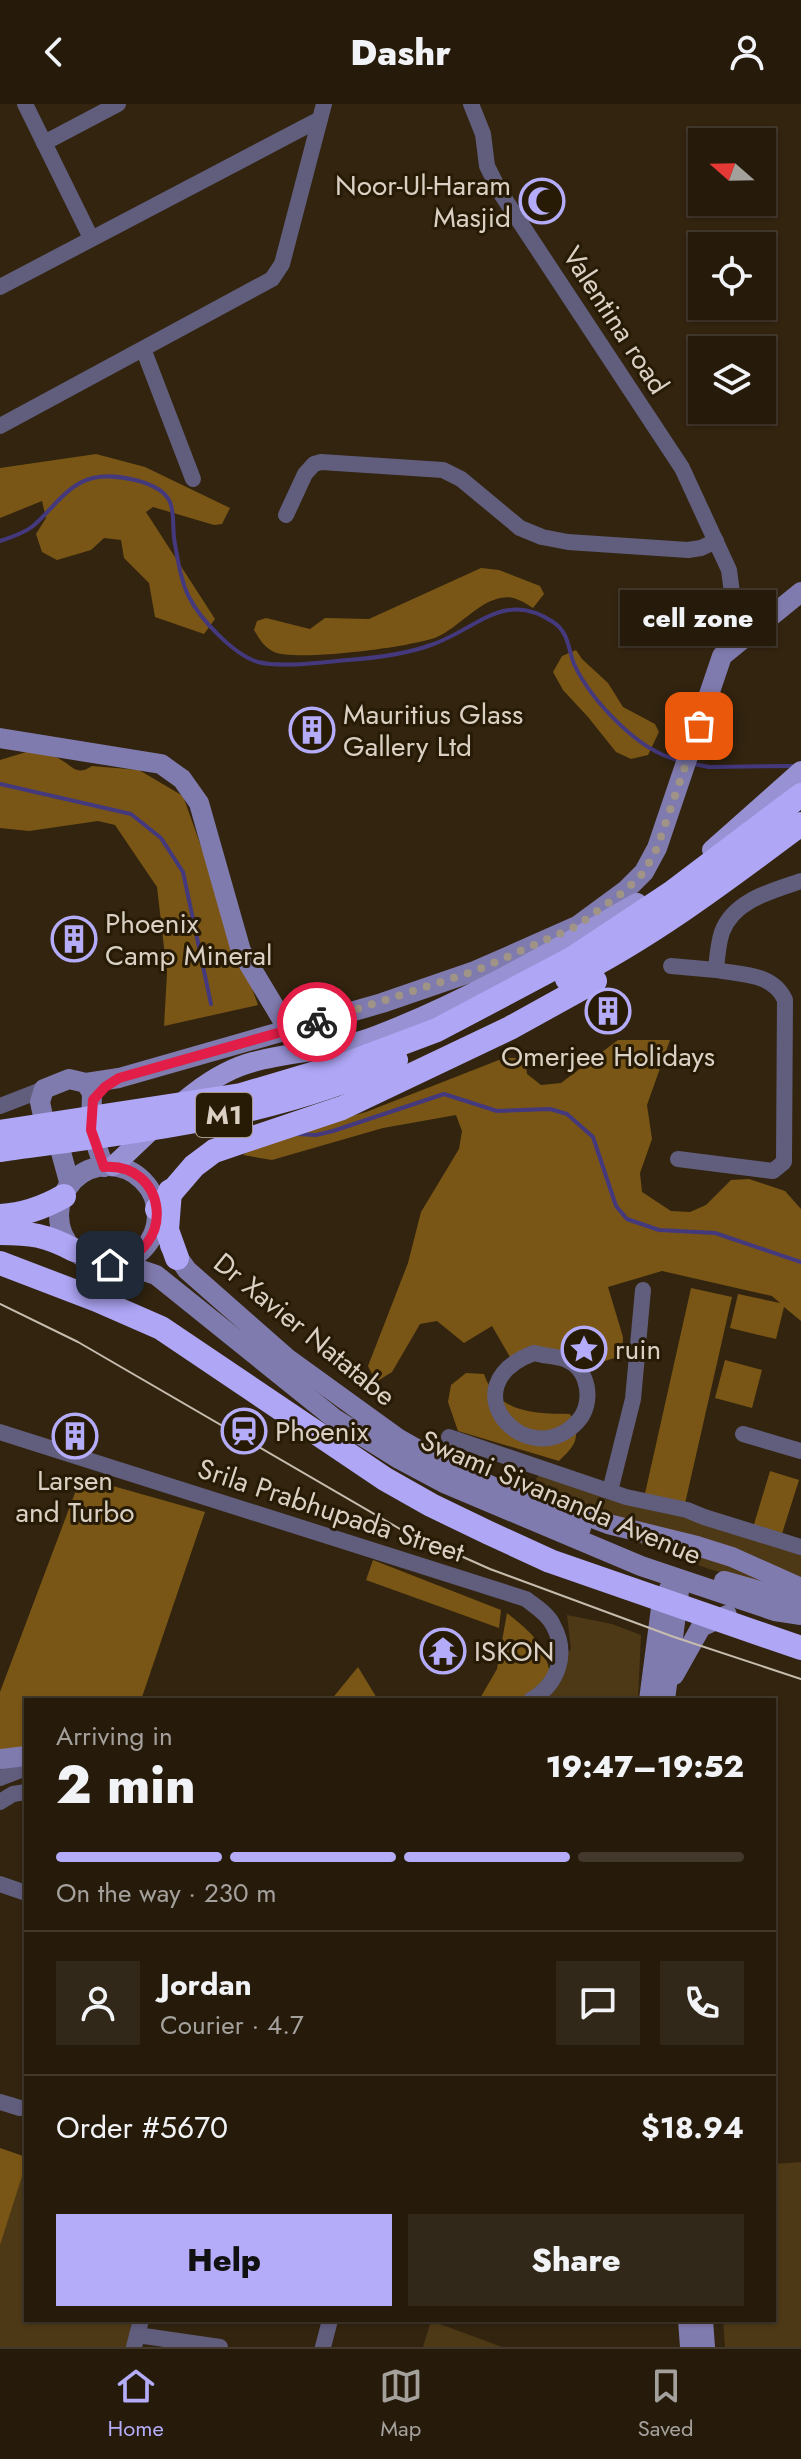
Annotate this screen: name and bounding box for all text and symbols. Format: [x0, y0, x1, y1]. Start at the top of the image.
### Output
text: Dashr [350, 26, 451, 78]
icon: back [32, 30, 76, 74]
icon: person [725, 30, 769, 74]
north arrow [688, 128, 776, 216]
map controls [688, 128, 776, 424]
place label: Noor-Ul-Haram Masjid [335, 165, 511, 238]
mosque icon: Noor-Ul-Haram Masjid [518, 177, 566, 225]
button: locate [688, 232, 776, 320]
street label: Valentina road [552, 238, 679, 402]
button: layers [688, 336, 776, 424]
callout: cell zone [621, 590, 777, 646]
text: cell zone [643, 599, 753, 637]
pin [665, 692, 733, 760]
place label: Mauritius Glass Gallery Ltd [343, 694, 523, 767]
icon: bag [677, 704, 721, 748]
building icon: Mauritius Glass Gallery Ltd [288, 706, 336, 754]
place label: Phoenix Camp Mineral [105, 903, 272, 976]
building icon: Phoenix Camp Mineral [50, 915, 98, 963]
courier [277, 982, 357, 1062]
building icon: Omerjee Holidays [584, 987, 632, 1035]
icon: bike [295, 1000, 339, 1044]
place label: Omerjee Holidays [501, 1036, 715, 1077]
road number: M1 [196, 1093, 252, 1137]
pin [76, 1231, 144, 1299]
icon: home [88, 1243, 132, 1287]
street label: Dr Xavier Natatabe [205, 1243, 405, 1416]
place icon: ruin [560, 1325, 608, 1373]
place label: ruin [615, 1329, 661, 1370]
station icon: Phoenix [220, 1407, 268, 1455]
place label: Phoenix [275, 1411, 369, 1452]
building icon: Larsen and Turbo [51, 1412, 99, 1460]
street label: Swami Sivananda Avenue [414, 1420, 708, 1575]
street label: Srila Prabhupada Street [192, 1448, 470, 1573]
place label: Larsen and Turbo [16, 1460, 134, 1533]
temple icon: ISKON [419, 1627, 467, 1675]
place label: ISKON [474, 1631, 554, 1672]
text: Arriving in [56, 1717, 173, 1755]
text: 19:47–19:52 [546, 1745, 744, 1788]
text: 2 min [56, 1747, 196, 1823]
text: On the way · 230 m [56, 1874, 277, 1912]
button: person [56, 1961, 140, 2045]
button: chat [556, 1961, 640, 2045]
button: phone [660, 1961, 744, 2045]
text: Jordan [160, 1963, 252, 2006]
text: Courier · 4.7 [160, 2006, 304, 2044]
text: Order #5670 [56, 2106, 228, 2149]
text: $18.94 [641, 2106, 744, 2149]
button: Help [56, 2214, 392, 2306]
button: Share [408, 2214, 744, 2306]
tab: Home [108, 2364, 164, 2444]
tab: Map [379, 2364, 423, 2444]
tab: Saved [638, 2364, 693, 2444]

